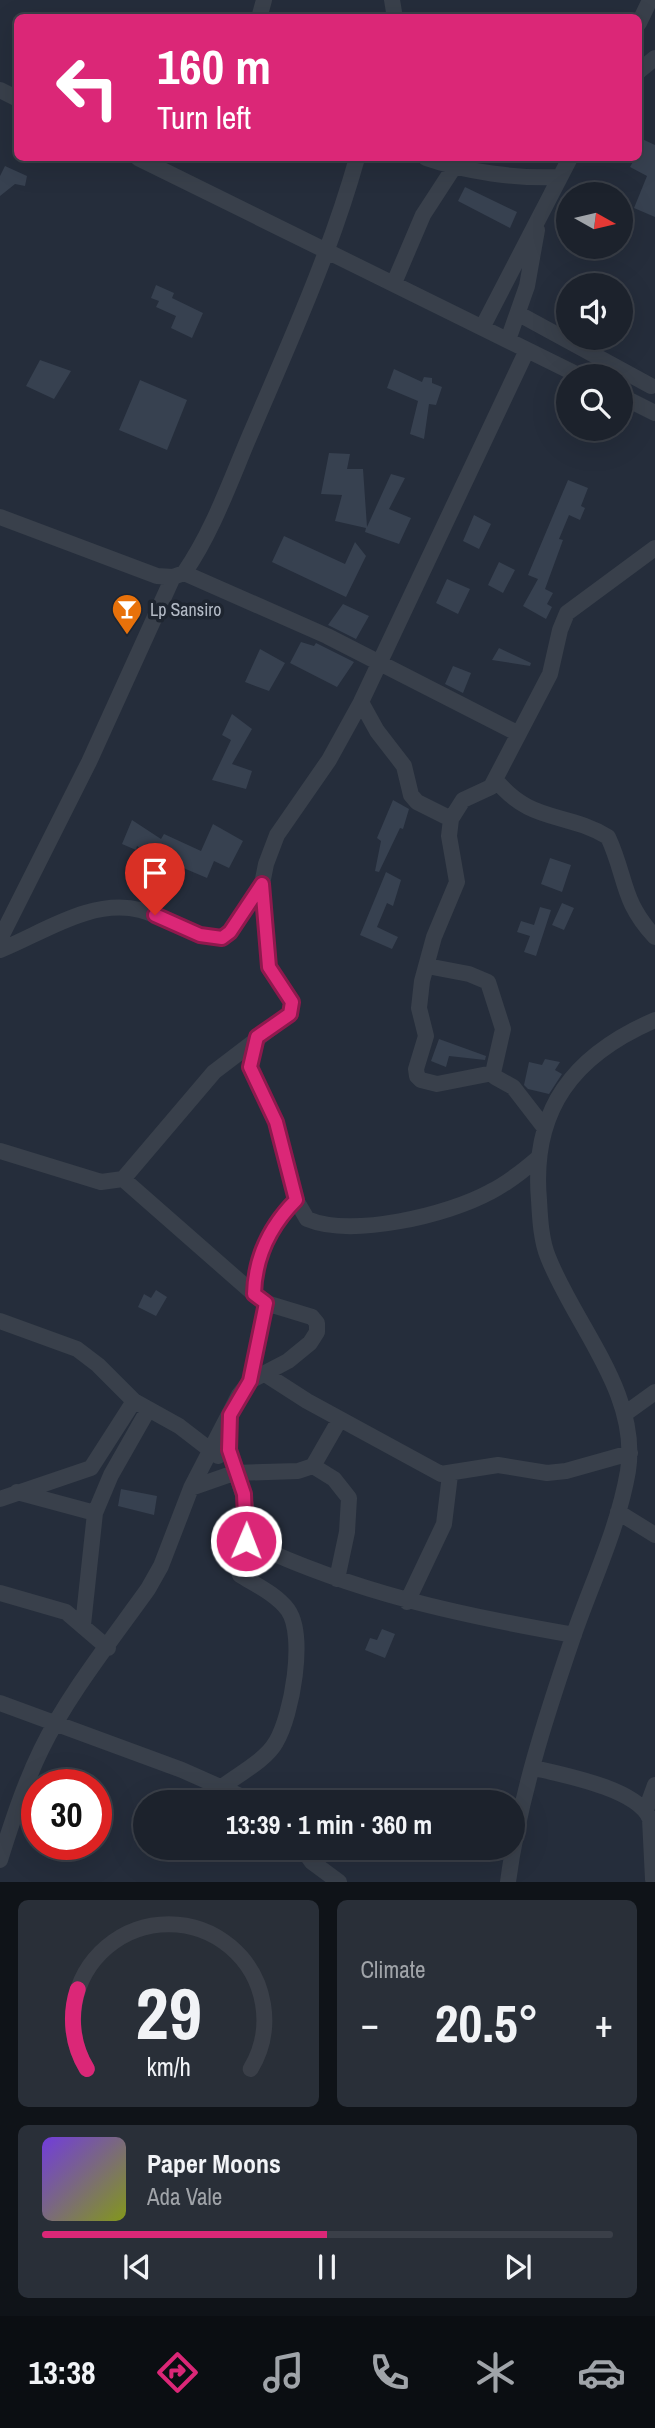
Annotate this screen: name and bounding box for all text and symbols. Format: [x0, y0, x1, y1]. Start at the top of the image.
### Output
text: 160 m [157, 33, 271, 99]
icon: left [42, 42, 133, 133]
text: Turn left [157, 96, 251, 139]
north arrow [556, 182, 634, 259]
map controls [556, 182, 633, 441]
button: sound [556, 273, 633, 350]
button: search [556, 364, 633, 441]
bar icon: Lp Sansiro [110, 592, 144, 636]
place label: Lp Sansiro [150, 597, 221, 622]
pin [125, 843, 185, 915]
icon: arrive [136, 854, 174, 892]
position arrow [209, 1504, 283, 1578]
speed limit sign: 30 [21, 1769, 112, 1860]
text: 13:39 · 1 min · 360 m [226, 1807, 432, 1842]
text: Climate [361, 1954, 425, 1985]
text: 29 [135, 1965, 201, 2063]
text: 20.5° [435, 1988, 539, 2058]
text: − [361, 1998, 379, 2049]
text: + [595, 1998, 613, 2049]
text: km/h [146, 2050, 190, 2084]
text: Paper Moons [147, 2146, 281, 2181]
text: Ada Vale [147, 2181, 222, 2212]
icon: previous [118, 2248, 156, 2286]
icon: pause [308, 2248, 346, 2286]
icon: next [499, 2248, 537, 2286]
icon: directions [153, 2348, 202, 2397]
icon: music [259, 2348, 308, 2397]
icon: phone [365, 2348, 414, 2397]
icon: climate [471, 2348, 520, 2397]
icon: car [577, 2348, 626, 2397]
text: 13:38 [29, 2351, 96, 2394]

